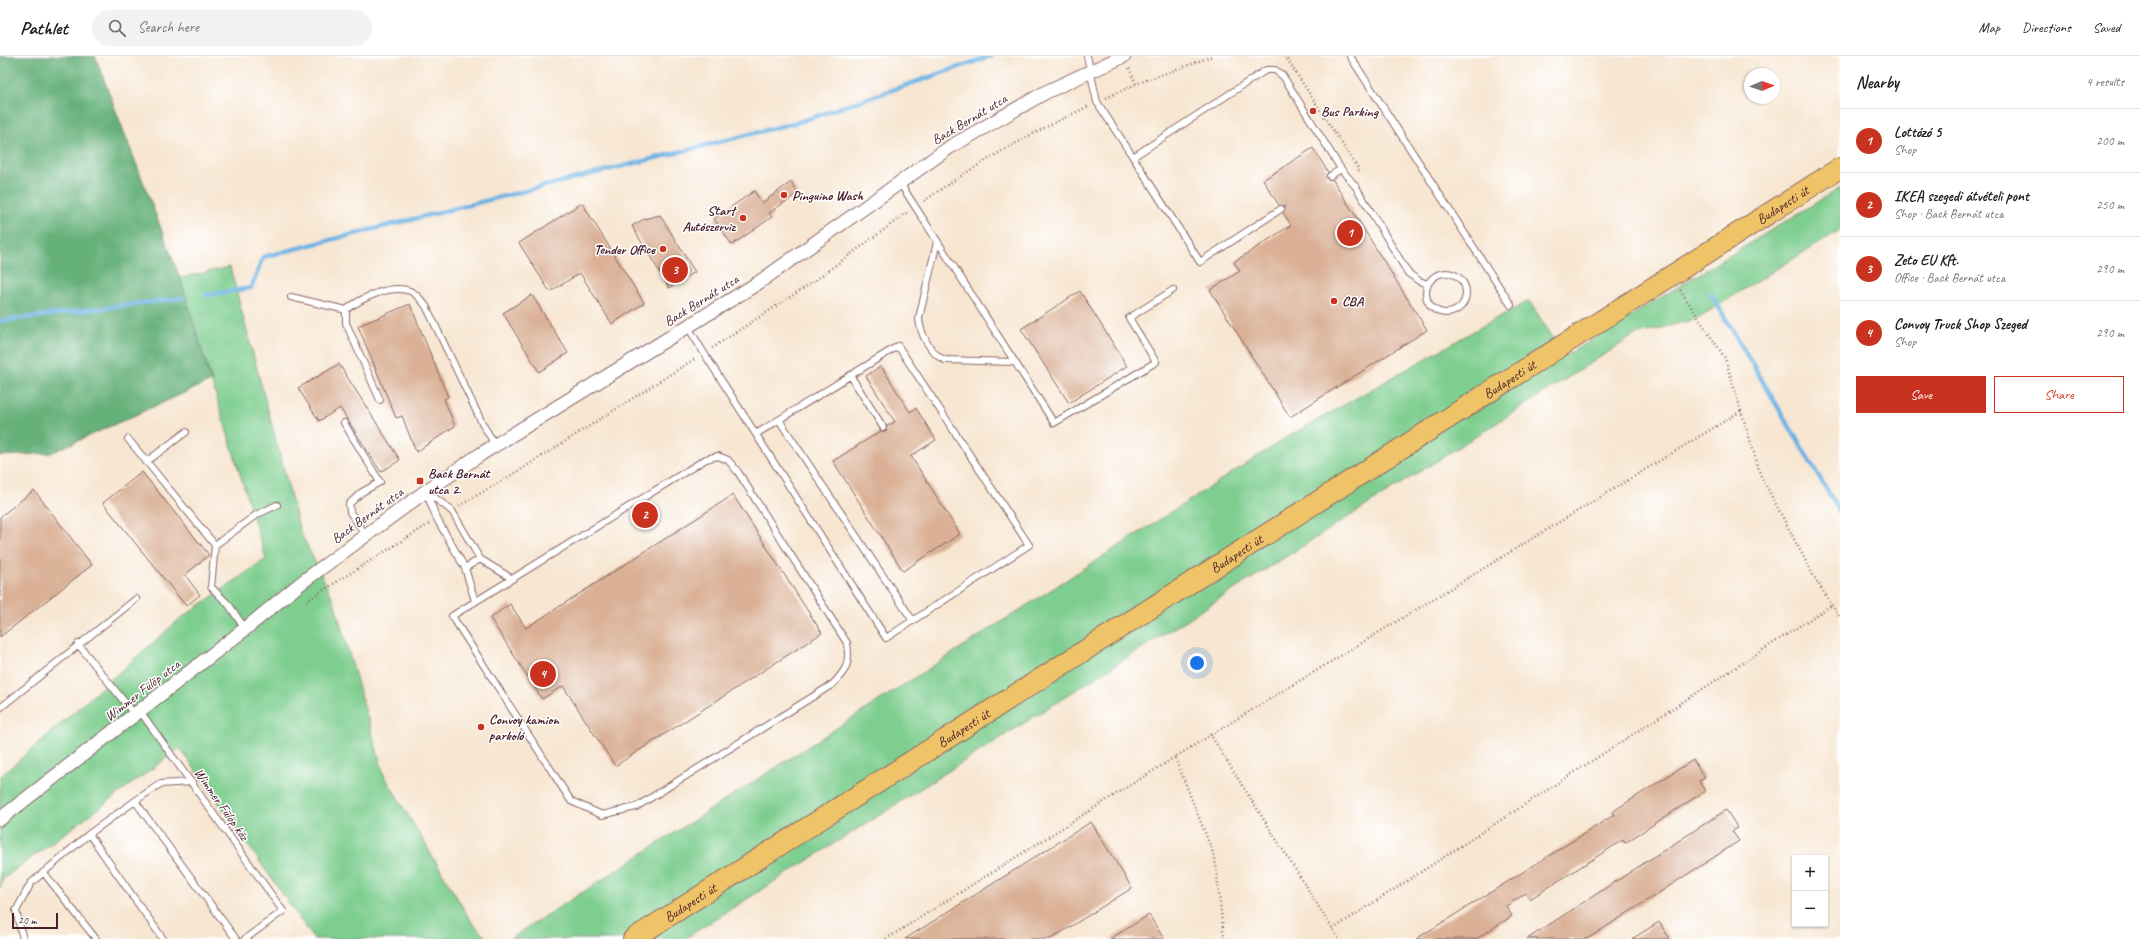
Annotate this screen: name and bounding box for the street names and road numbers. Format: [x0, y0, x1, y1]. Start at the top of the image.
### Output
street label: Back Bernát utca [929, 90, 1011, 149]
street label: Budapesti út [1753, 181, 1813, 228]
street label: Back Bernát utca [661, 270, 743, 330]
street label: Budapesti út [1480, 356, 1540, 403]
street label: Back Bernát utca [328, 483, 408, 547]
street label: Budapesti út [1207, 530, 1267, 577]
street label: Wimmer Fülöp utca [101, 655, 184, 725]
street label: Budapesti út [934, 705, 994, 751]
street label: Wimmer Fülöp köz [190, 765, 254, 845]
street label: Budapesti út [661, 879, 721, 926]

